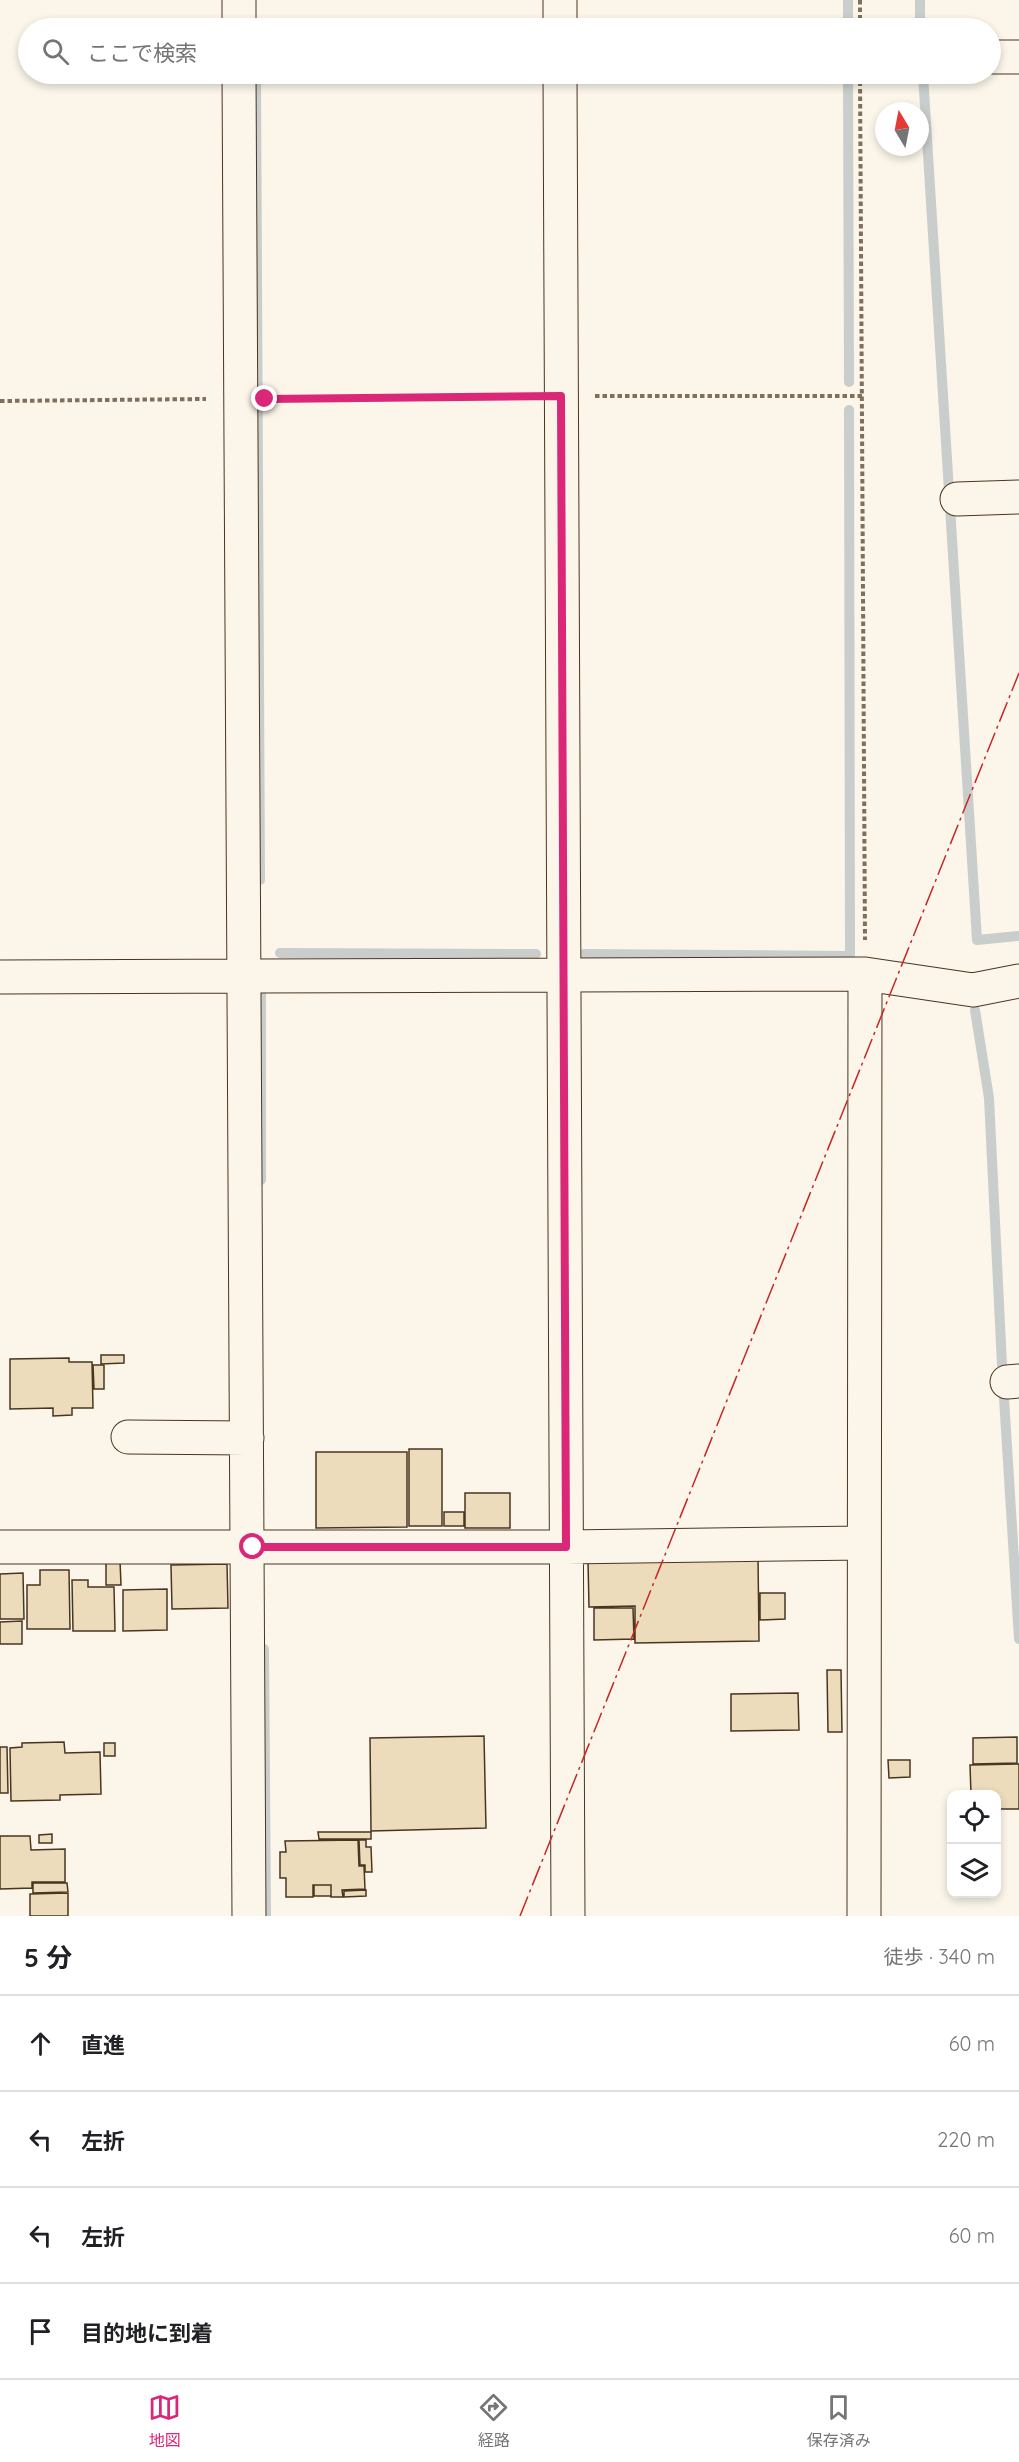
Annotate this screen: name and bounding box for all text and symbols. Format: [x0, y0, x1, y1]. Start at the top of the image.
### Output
search box [18, 18, 1001, 84]
icon: search [39, 35, 72, 68]
text: ここで検索 [87, 39, 197, 67]
north arrow [875, 102, 929, 156]
route end [251, 385, 277, 411]
route start [239, 1533, 265, 1559]
map controls [947, 1790, 1001, 1898]
button: locate [947, 1790, 1001, 1844]
button: layers [947, 1844, 1001, 1898]
text: 5 分 [24, 1941, 72, 1974]
text: 徒歩 · 340 m [884, 1944, 995, 1969]
icon: ahead [24, 2027, 57, 2060]
text: 直進 [81, 2031, 125, 2059]
text: 60 m [949, 2031, 995, 2056]
icon: left [24, 2123, 57, 2156]
text: 左折 [81, 2127, 125, 2155]
text: 220 m [937, 2127, 995, 2152]
icon: left [24, 2219, 57, 2252]
text: 左折 [81, 2223, 125, 2251]
text: 60 m [949, 2223, 995, 2248]
icon: arrive [24, 2315, 57, 2348]
text: 目的地に到着 [81, 2319, 213, 2347]
tab: 地図 [148, 2391, 181, 2451]
tab: 経路 [477, 2391, 510, 2451]
tab: 保存済み [807, 2391, 871, 2451]

